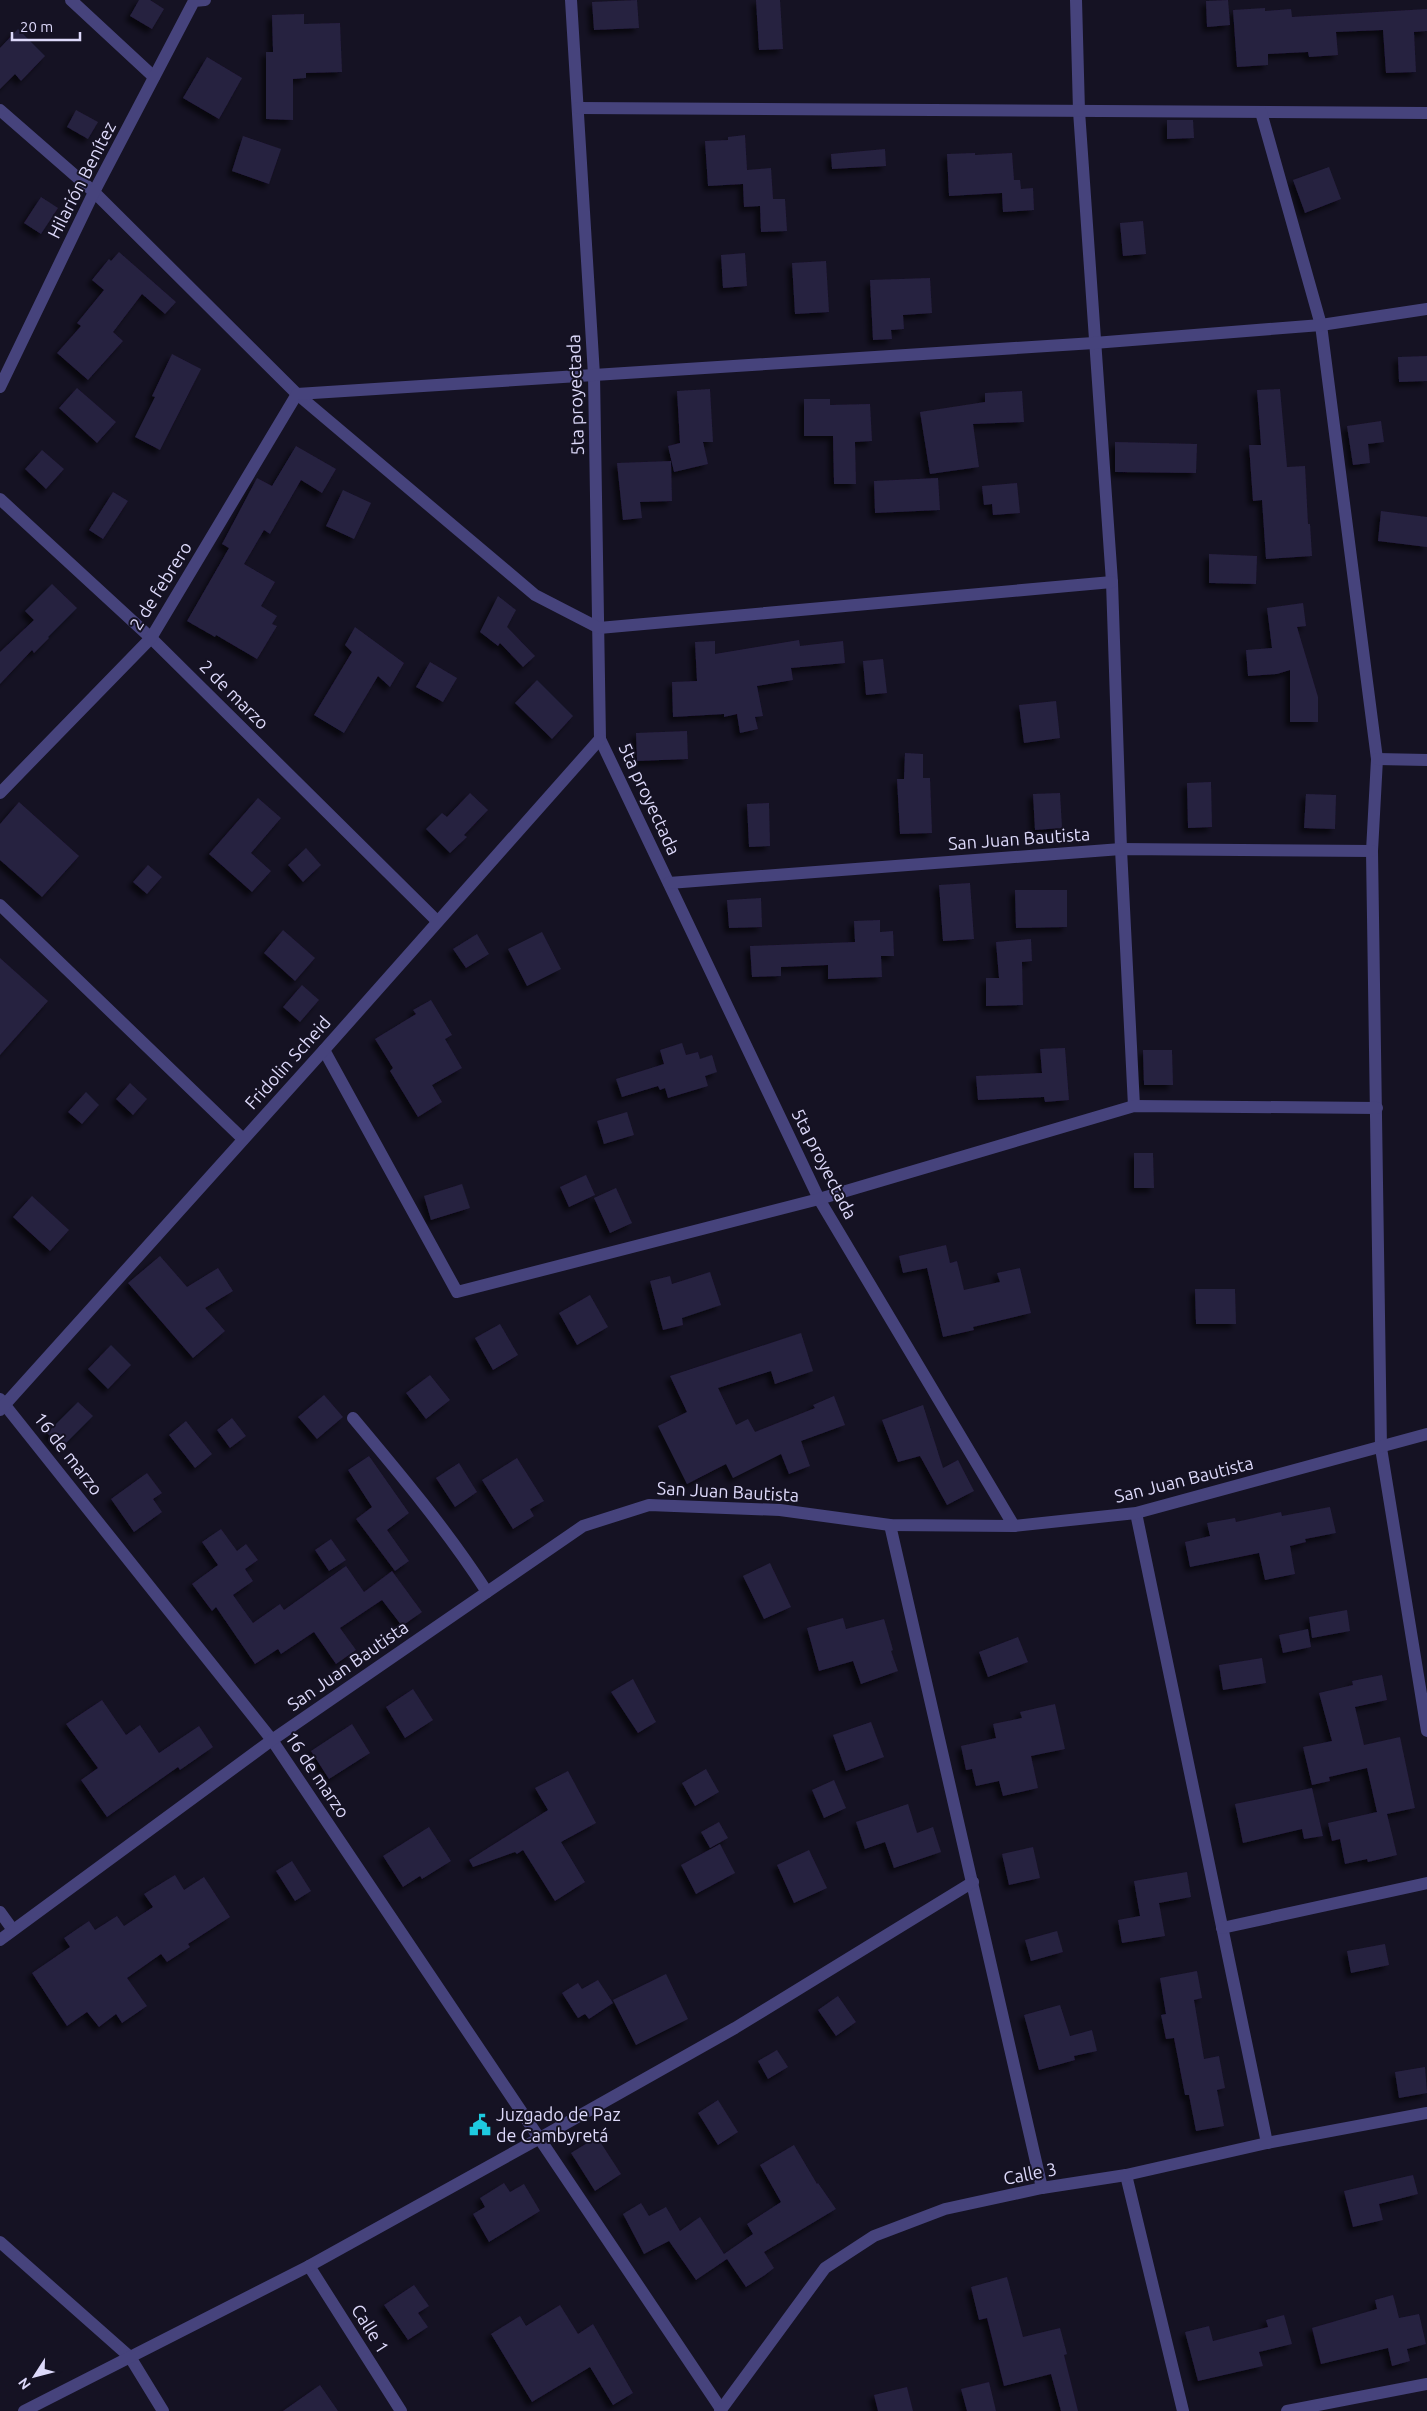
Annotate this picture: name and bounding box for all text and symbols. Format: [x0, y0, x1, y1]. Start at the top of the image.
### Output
scale bar [12, 10, 80, 42]
text: 20 m [20, 18, 53, 35]
street label: Hilarión Benítez [43, 118, 119, 241]
street label: 5ta proyectada [563, 334, 587, 456]
street label: 2 de febrero [125, 538, 195, 633]
street label: 2 de marzo [196, 656, 273, 733]
street label: 5ta proyectada [615, 739, 685, 858]
street label: San Juan Bautista [947, 823, 1091, 853]
street label: Fridolin Scheid [240, 1012, 334, 1113]
street label: 5ta proyectada [788, 1105, 861, 1222]
street label: 16 de marzo [30, 1408, 107, 1499]
street label: San Juan Bautista [1112, 1452, 1255, 1506]
street label: San Juan Bautista [656, 1477, 800, 1505]
street label: San Juan Bautista [283, 1616, 411, 1714]
street label: 16 de marzo [282, 1728, 354, 1821]
place label: Juzgado de Paz de Cambyretá [496, 2104, 621, 2145]
public building icon: Juzgado de Paz de Cambyretá [467, 2112, 493, 2138]
street label: Calle 3 [1001, 2158, 1058, 2188]
street label: Calle 1 [348, 2300, 394, 2357]
north arrow [10, 2351, 60, 2401]
text: N [15, 2375, 34, 2393]

